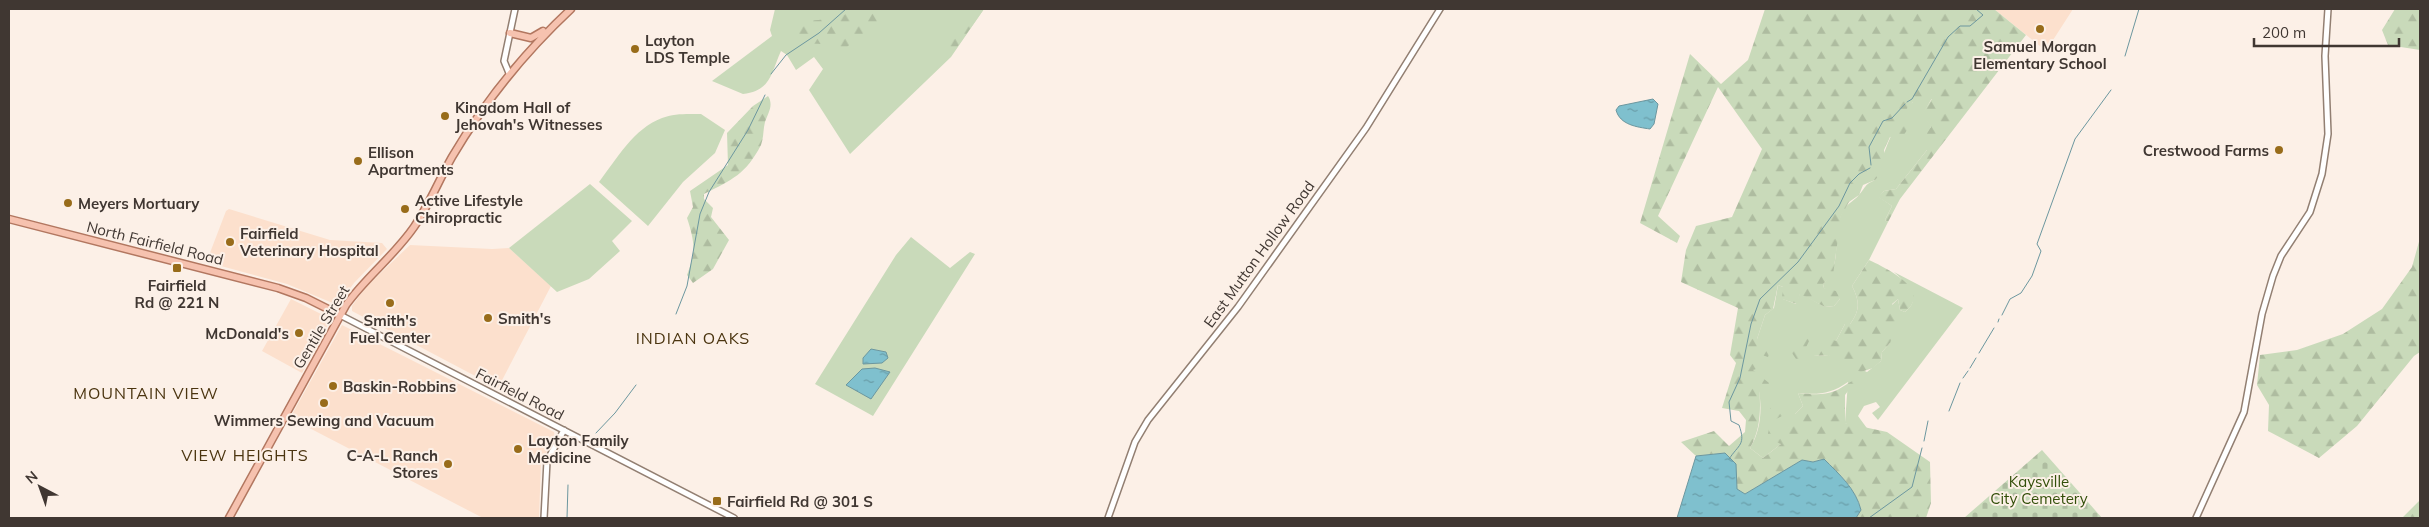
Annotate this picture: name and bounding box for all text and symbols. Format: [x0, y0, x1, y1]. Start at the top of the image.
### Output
scale bar [2254, 15, 2399, 47]
marker: Samuel Morgan Elementary School [2034, 23, 2046, 35]
text: 200 m [2262, 23, 2306, 42]
place label: Layton LDS Temple [645, 31, 730, 67]
place label: Samuel Morgan Elementary School [1973, 37, 2107, 73]
marker: Layton LDS Temple [629, 43, 641, 55]
place label: Kingdom Hall of Jehovah's Witnesses [455, 98, 603, 134]
marker: Kingdom Hall of Jehovah's Witnesses [439, 110, 451, 122]
place label: Crestwood Farms [2143, 141, 2269, 160]
place label: Ellison Apartments [368, 143, 454, 179]
marker: Crestwood Farms [2273, 144, 2285, 156]
marker: Ellison Apartments [352, 155, 364, 167]
street label: East Mutton Hollow Road [1199, 177, 1319, 331]
place label: Active Lifestyle Chiropractic [415, 191, 523, 227]
place label: Meyers Mortuary [78, 194, 200, 213]
marker: Meyers Mortuary [62, 197, 74, 209]
marker: Active Lifestyle Chiropractic [399, 203, 411, 215]
street label: North Fairfield Road [85, 217, 225, 269]
place label: Fairfield Veterinary Hospital [239, 224, 379, 260]
marker: Fairfield Veterinary Hospital [224, 236, 236, 248]
marker: Fairfield Rd @ 221 N [171, 262, 183, 274]
place label: Fairfield Rd @ 221 N [135, 276, 219, 312]
street label: Gentile Street [289, 282, 353, 372]
marker: Smith's Fuel Center [384, 297, 396, 309]
place label: Smith's [498, 309, 551, 328]
place label: Smith's Fuel Center [350, 311, 430, 347]
marker: Smith's [482, 312, 494, 324]
place label: McDonald's [205, 324, 289, 343]
marker: McDonald's [293, 327, 305, 339]
district label: INDIAN OAKS [636, 328, 750, 348]
street label: Fairfield Road [473, 364, 567, 424]
place label: Baskin-Robbins [343, 377, 456, 396]
marker: Baskin-Robbins [327, 380, 339, 392]
district label: MOUNTAIN VIEW [73, 383, 219, 403]
marker: Wimmers Sewing and Vacuum [318, 397, 330, 409]
place label: Wimmers Sewing and Vacuum [214, 411, 434, 430]
place label: Layton Family Medicine [528, 431, 630, 467]
marker: Layton Family Medicine [512, 443, 524, 455]
district label: VIEW HEIGHTS [181, 445, 309, 465]
place label: C-A-L Ranch Stores [346, 446, 438, 482]
marker: C-A-L Ranch Stores [442, 458, 454, 470]
north arrow [15, 462, 65, 512]
text: N [22, 467, 41, 487]
park label: Kaysville City Cemetery [1990, 472, 2088, 508]
place label: Fairfield Rd @ 301 S [727, 492, 873, 511]
marker: Fairfield Rd @ 301 S [711, 495, 723, 507]

